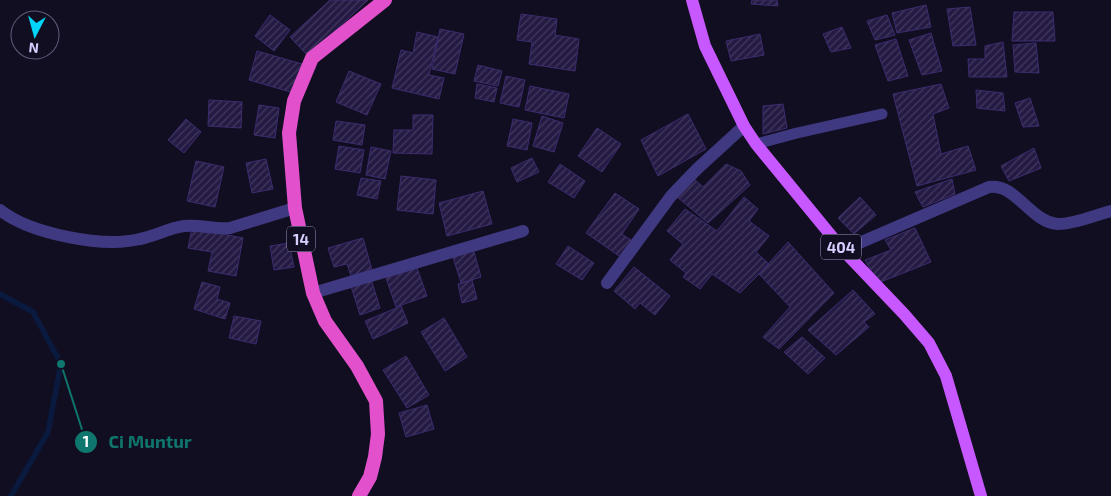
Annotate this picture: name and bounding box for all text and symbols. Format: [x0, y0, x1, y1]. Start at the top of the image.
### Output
north arrow [10, 10, 60, 60]
text: N [28, 39, 40, 57]
road number: 14 [287, 226, 315, 252]
road number: 404 [821, 234, 861, 260]
callout: Ci Muntur [73, 425, 202, 458]
text: Ci Muntur [108, 430, 192, 452]
text: 1 [83, 432, 89, 450]

